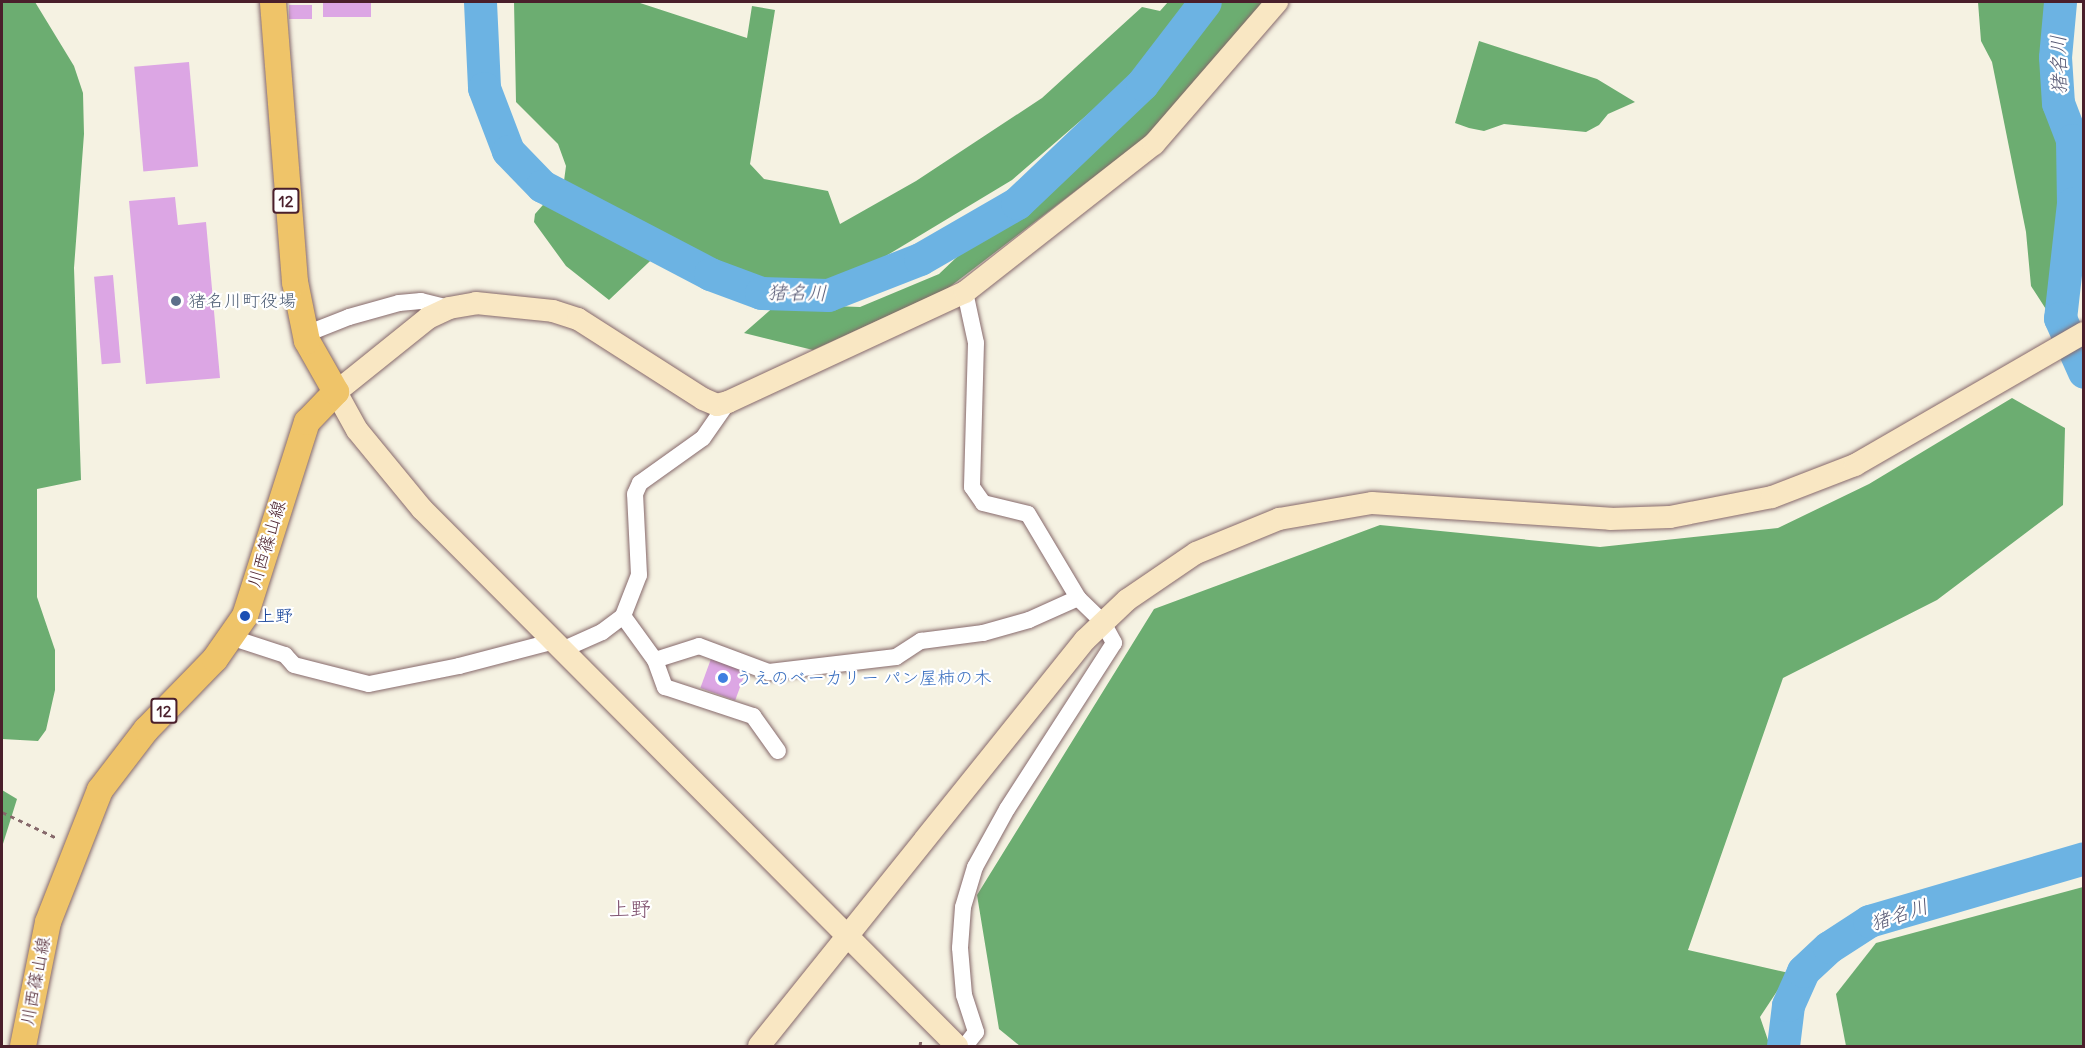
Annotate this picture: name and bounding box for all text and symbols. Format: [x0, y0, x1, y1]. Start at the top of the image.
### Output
water label: 猪名川 [2045, 35, 2071, 95]
road number: 12 [271, 188, 301, 214]
water label: 猪名川 [767, 279, 827, 305]
place label: 猪名川町役場 [188, 290, 296, 312]
marker: 猪名川町役場 [169, 294, 183, 308]
street label: 川西篠山線 [244, 498, 290, 590]
place label: 上野 [257, 605, 293, 627]
marker: 上野 [238, 609, 252, 623]
place label: うえのベーカリー パン屋柿の木 [735, 667, 991, 689]
marker: うえのベーカリー パン屋柿の木 [716, 671, 730, 685]
road number: 12 [149, 698, 179, 724]
water label: 猪名川 [1867, 893, 1931, 935]
district label: 上野 [609, 896, 651, 922]
street label: 川西篠山線 [17, 935, 55, 1027]

